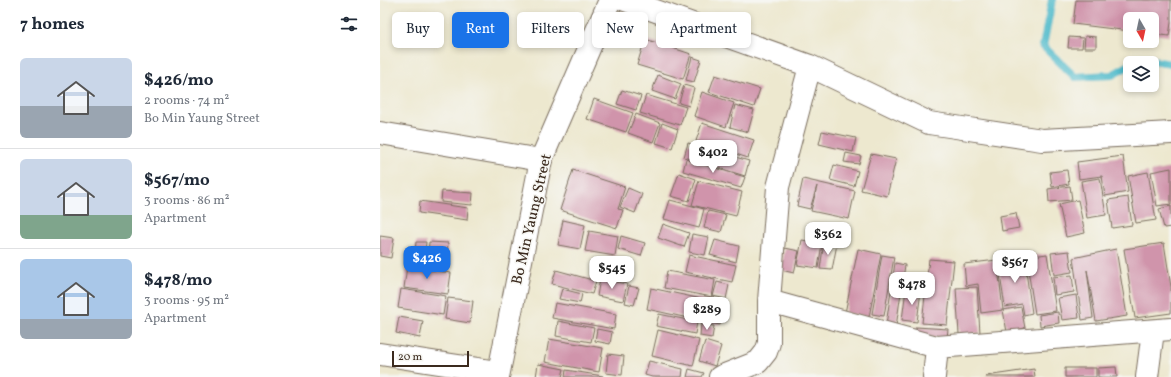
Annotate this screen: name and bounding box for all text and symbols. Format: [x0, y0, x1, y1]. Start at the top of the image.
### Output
chip: Buy [392, 12, 444, 48]
chip: Rent [452, 12, 509, 48]
chip: Filters [517, 12, 584, 48]
chip: New [592, 12, 648, 48]
chip: Apartment [656, 12, 751, 48]
north arrow [1123, 12, 1159, 48]
map controls [1123, 12, 1159, 92]
text: 7 homes [20, 13, 85, 36]
icon: filters [338, 13, 360, 35]
button: layers [1123, 56, 1159, 92]
text: $426/mo [144, 69, 213, 92]
icon: home [52, 74, 100, 122]
text: 2 rooms · 74 m² [144, 92, 229, 110]
text: Bo Min Yaung Street [144, 110, 260, 128]
pin: $402 [689, 140, 737, 174]
text: $402 [698, 144, 728, 162]
street label: Bo Min Yaung Street [507, 152, 558, 287]
text: $567/mo [144, 169, 210, 192]
icon: home [52, 175, 100, 223]
text: 3 rooms · 86 m² [144, 192, 229, 210]
text: Apartment [144, 210, 207, 228]
pin: $362 [804, 222, 852, 256]
text: $362 [814, 226, 842, 244]
pin: $426 [403, 246, 451, 280]
text: $426 [412, 250, 442, 268]
pin: $567 [991, 250, 1039, 284]
text: $567 [1002, 254, 1028, 272]
pin: $545 [588, 256, 636, 290]
text: $545 [598, 260, 626, 278]
text: $478/mo [144, 269, 212, 292]
pin: $478 [888, 272, 936, 306]
icon: home [52, 275, 100, 323]
text: $478 [898, 276, 926, 294]
text: 3 rooms · 95 m² [144, 292, 229, 310]
pin: $289 [683, 297, 731, 331]
text: $289 [693, 301, 721, 319]
text: Apartment [144, 310, 207, 328]
scale bar [392, 349, 469, 368]
text: 20 m [398, 350, 422, 365]

